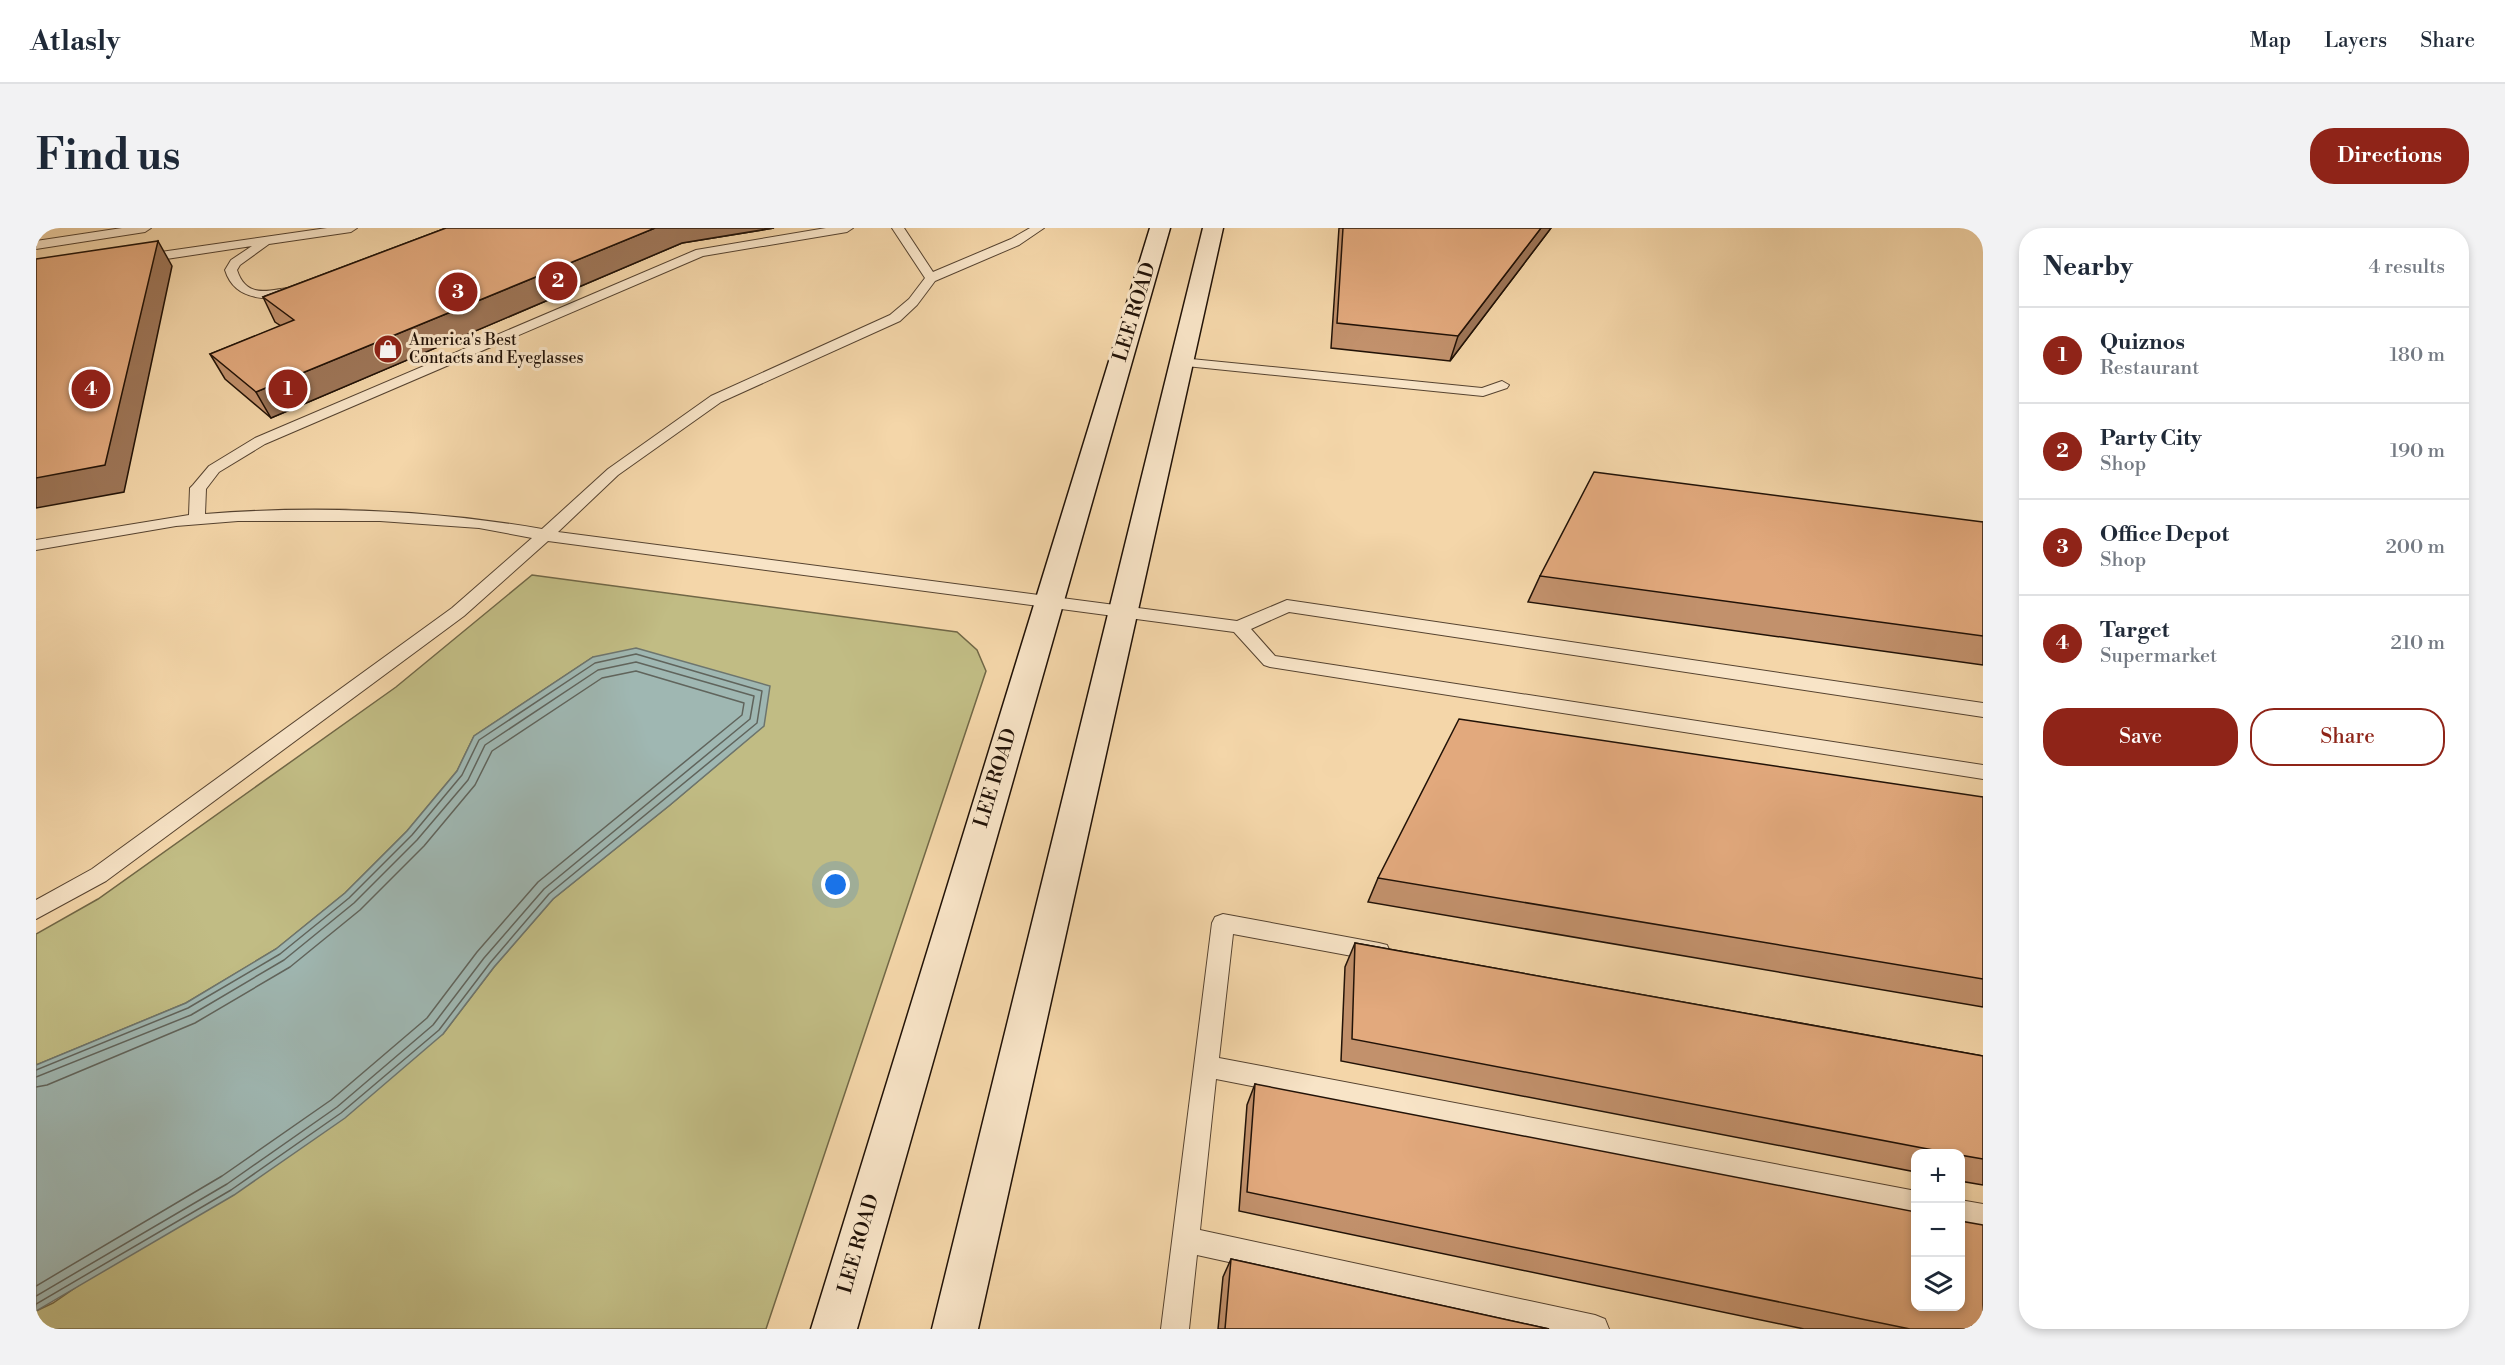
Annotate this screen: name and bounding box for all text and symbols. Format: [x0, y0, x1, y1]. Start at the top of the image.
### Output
text: Atlasly [30, 24, 120, 59]
text: Map [2250, 28, 2291, 54]
text: Layers [2324, 28, 2387, 54]
text: Share [2420, 28, 2475, 54]
button: Directions [2310, 128, 2469, 184]
text: Find us [36, 130, 180, 183]
text: Nearby [2043, 251, 2133, 283]
text: 4 results [2368, 255, 2445, 280]
pin: 2 [538, 259, 578, 304]
street label: LEE ROAD [1108, 259, 1162, 365]
pin: 3 [438, 270, 478, 314]
text: Quiznos [2100, 329, 2185, 356]
place label: America's Best Contacts and Eyeglasses [408, 330, 583, 368]
shop icon: America's Best Contacts and Eyeglasses [372, 333, 404, 365]
text: 1 [2058, 343, 2067, 368]
text: 180 m [2390, 343, 2445, 368]
text: Restaurant [2100, 356, 2199, 381]
pin: 4 [72, 366, 110, 412]
pin: 1 [268, 366, 308, 412]
text: Party City [2100, 425, 2202, 452]
text: 2 [2056, 439, 2069, 464]
text: 190 m [2390, 439, 2445, 464]
text: Shop [2100, 452, 2146, 477]
text: Office Depot [2100, 521, 2229, 548]
text: 3 [2056, 535, 2069, 560]
text: 200 m [2385, 535, 2445, 560]
text: Shop [2100, 548, 2146, 573]
text: Target [2100, 617, 2169, 644]
text: 4 [2056, 631, 2069, 656]
text: 210 m [2390, 631, 2445, 656]
text: Supermarket [2100, 644, 2217, 669]
button: Save [2043, 708, 2238, 766]
button: Share [2250, 708, 2445, 766]
street label: LEE ROAD [969, 725, 1023, 831]
your location [821, 870, 850, 899]
map controls [1911, 1149, 1965, 1311]
button: + [1911, 1149, 1965, 1203]
street label: LEE ROAD [833, 1191, 885, 1297]
button: − [1911, 1203, 1965, 1257]
button: layers [1911, 1257, 1965, 1311]

